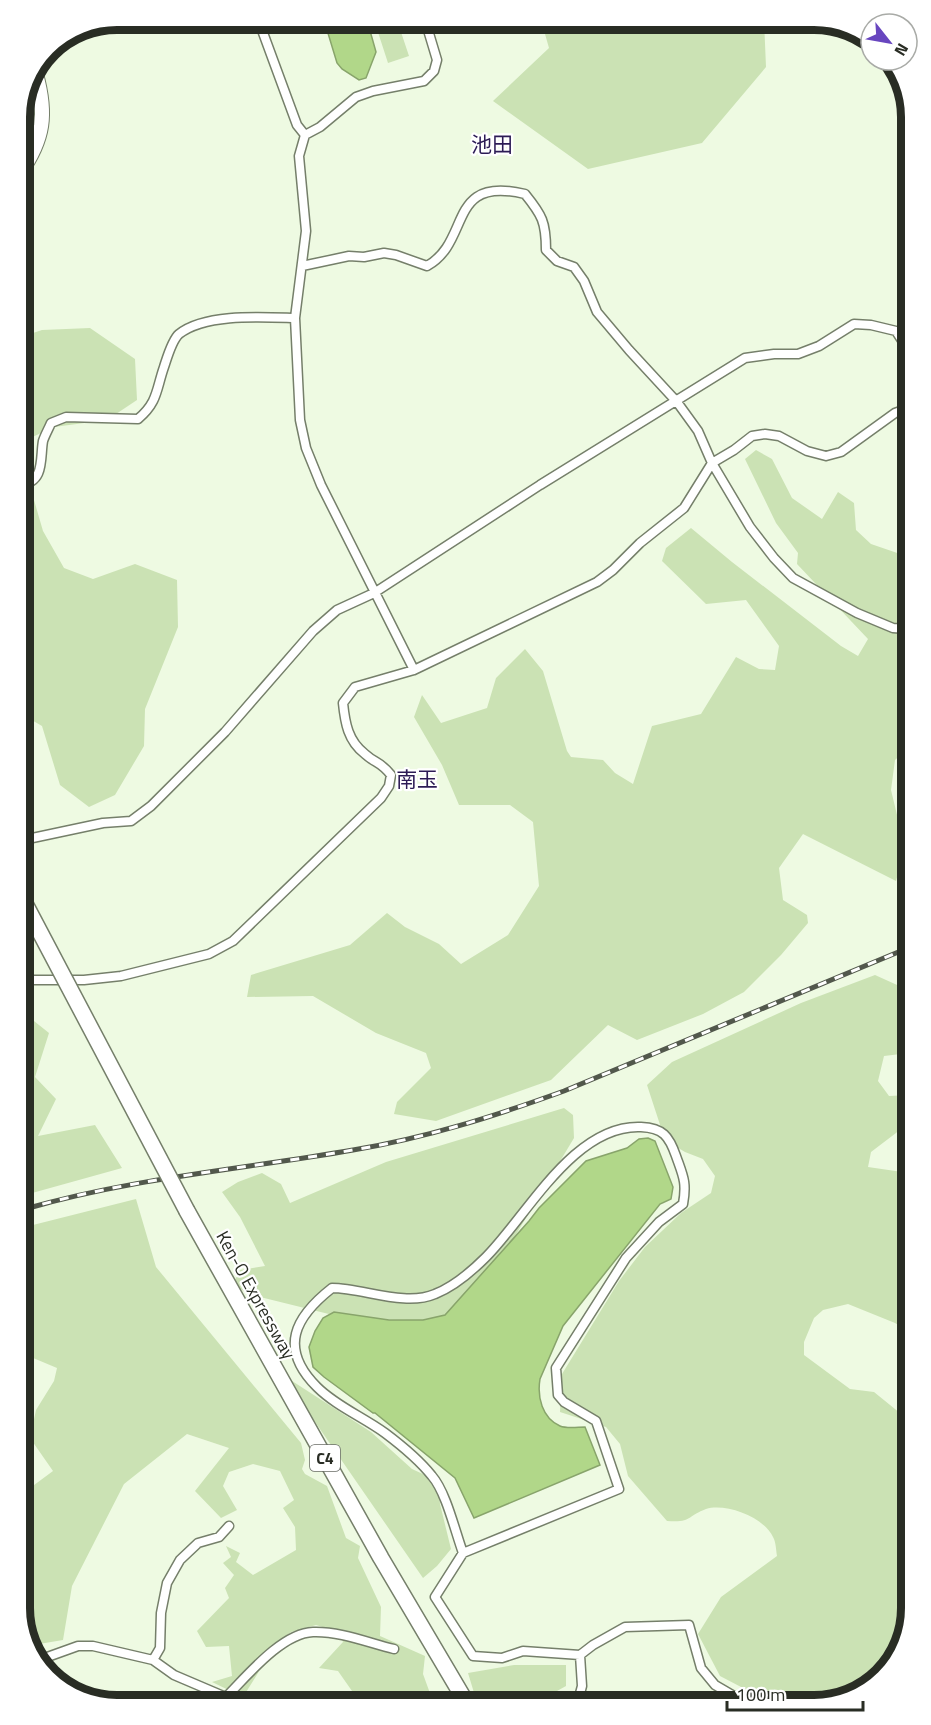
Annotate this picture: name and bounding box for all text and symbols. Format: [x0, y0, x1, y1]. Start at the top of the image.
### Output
north arrow [859, 12, 919, 72]
text: N [889, 39, 915, 61]
district label: 池田 [471, 128, 513, 160]
district label: 南玉 [396, 763, 438, 795]
street label: Ken-O Expressway [210, 1226, 303, 1364]
road number: C4 [310, 1445, 340, 1471]
scale bar [727, 1674, 864, 1712]
text: 100 m [736, 1681, 785, 1708]

